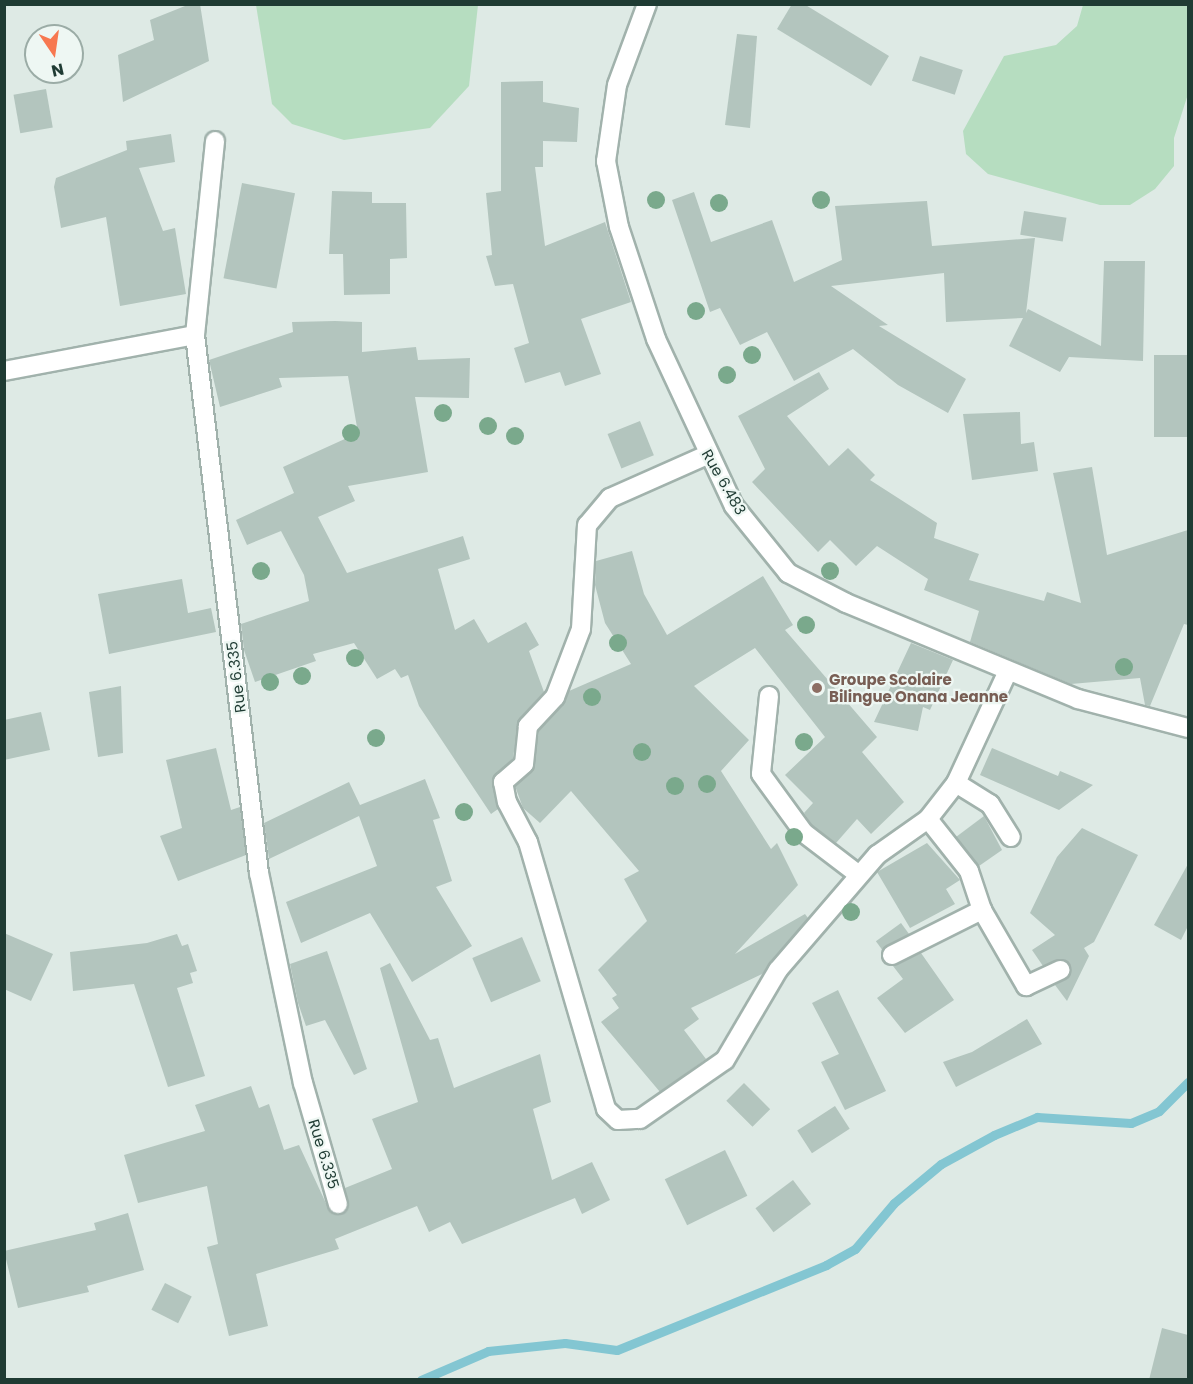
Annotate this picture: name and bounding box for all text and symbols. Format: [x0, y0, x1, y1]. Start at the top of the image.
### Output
north arrow [24, 24, 84, 84]
text: N [49, 58, 66, 83]
street label: Rue 6.483 [698, 446, 750, 518]
street label: Rue 6.335 [223, 640, 249, 714]
place label: Groupe Scolaire Bilingue Onana Jeanne [829, 670, 1008, 705]
marker: Groupe Scolaire Bilingue Onana Jeanne [810, 681, 824, 695]
street label: Rue 6.335 [305, 1117, 343, 1191]

